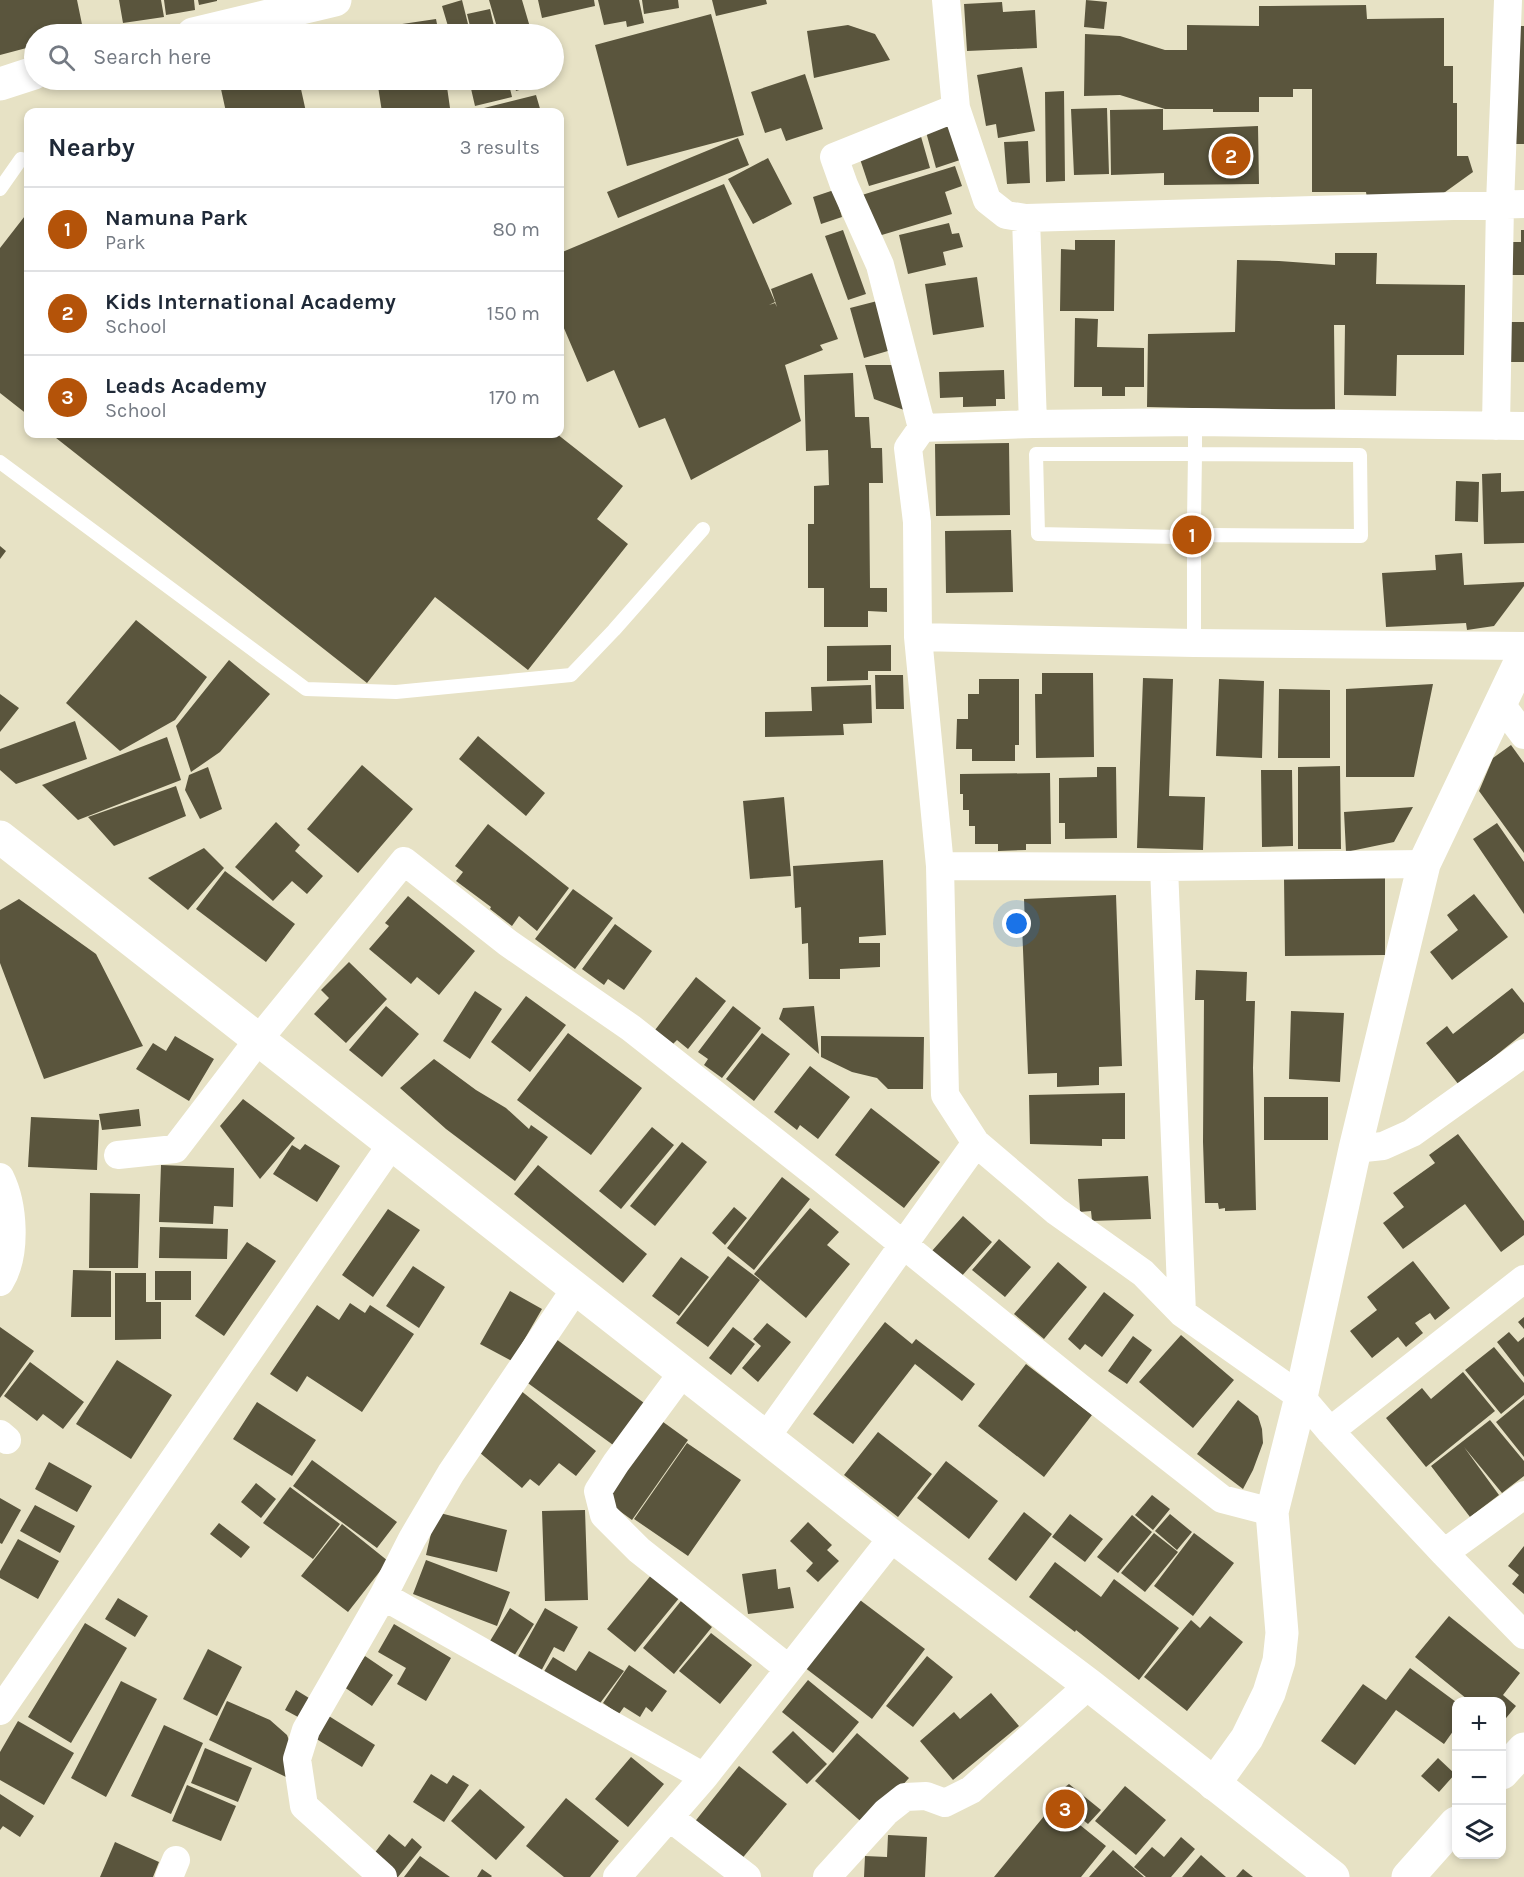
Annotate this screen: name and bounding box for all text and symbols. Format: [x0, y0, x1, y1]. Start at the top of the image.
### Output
search box [24, 24, 564, 90]
icon: search [45, 41, 78, 74]
text: Search here [93, 44, 211, 70]
text: Nearby [48, 132, 135, 163]
pin: 2 [1212, 134, 1250, 178]
text: 3 results [460, 136, 540, 159]
text: Namuna Park [105, 205, 248, 231]
text: 1 [64, 218, 71, 241]
text: 80 m [492, 218, 540, 241]
text: Park [105, 231, 146, 254]
text: Kids International Academy [105, 289, 396, 315]
text: 2 [61, 302, 74, 325]
text: 150 m [487, 302, 540, 325]
text: School [105, 315, 167, 338]
text: Leads Academy [105, 373, 266, 399]
text: 3 [61, 386, 74, 409]
text: 170 m [489, 386, 540, 409]
text: School [105, 399, 167, 422]
pin: 1 [1172, 512, 1212, 558]
your location [1002, 909, 1031, 938]
map controls [1452, 1697, 1506, 1859]
button: + [1452, 1697, 1506, 1751]
button: − [1452, 1751, 1506, 1805]
pin: 3 [1046, 1786, 1084, 1832]
button: layers [1452, 1805, 1506, 1859]

